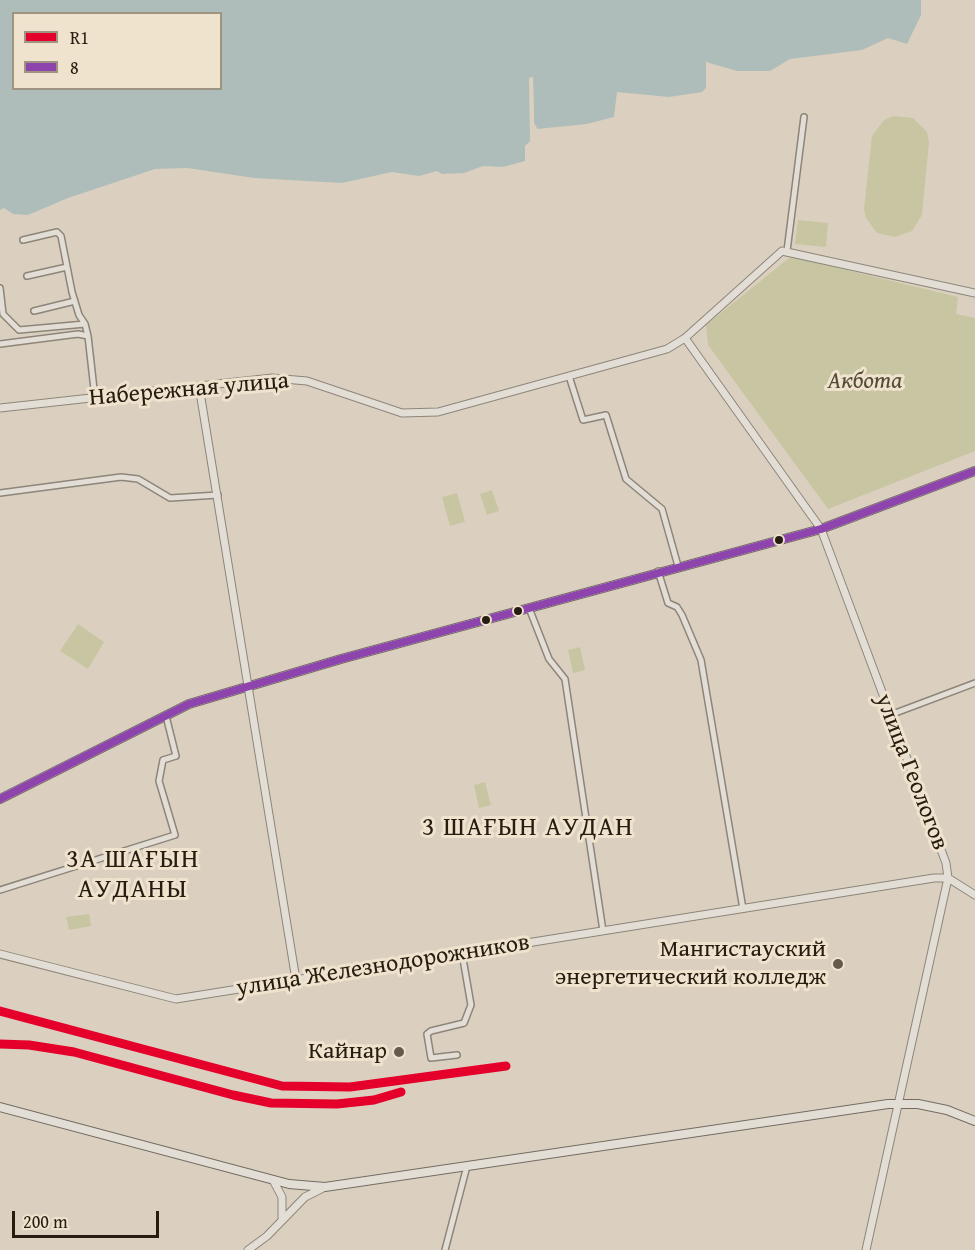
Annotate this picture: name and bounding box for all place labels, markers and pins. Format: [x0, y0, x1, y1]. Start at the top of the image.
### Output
unlabelled marker [773, 534, 785, 546]
unlabelled marker [512, 605, 524, 617]
unlabelled marker [480, 614, 492, 626]
place label: Мангистауский энергетический колледж [555, 936, 826, 992]
marker: Мангистауский энергетический колледж [831, 957, 845, 971]
place label: Кайнар [308, 1038, 387, 1066]
marker: Кайнар [392, 1045, 406, 1059]

